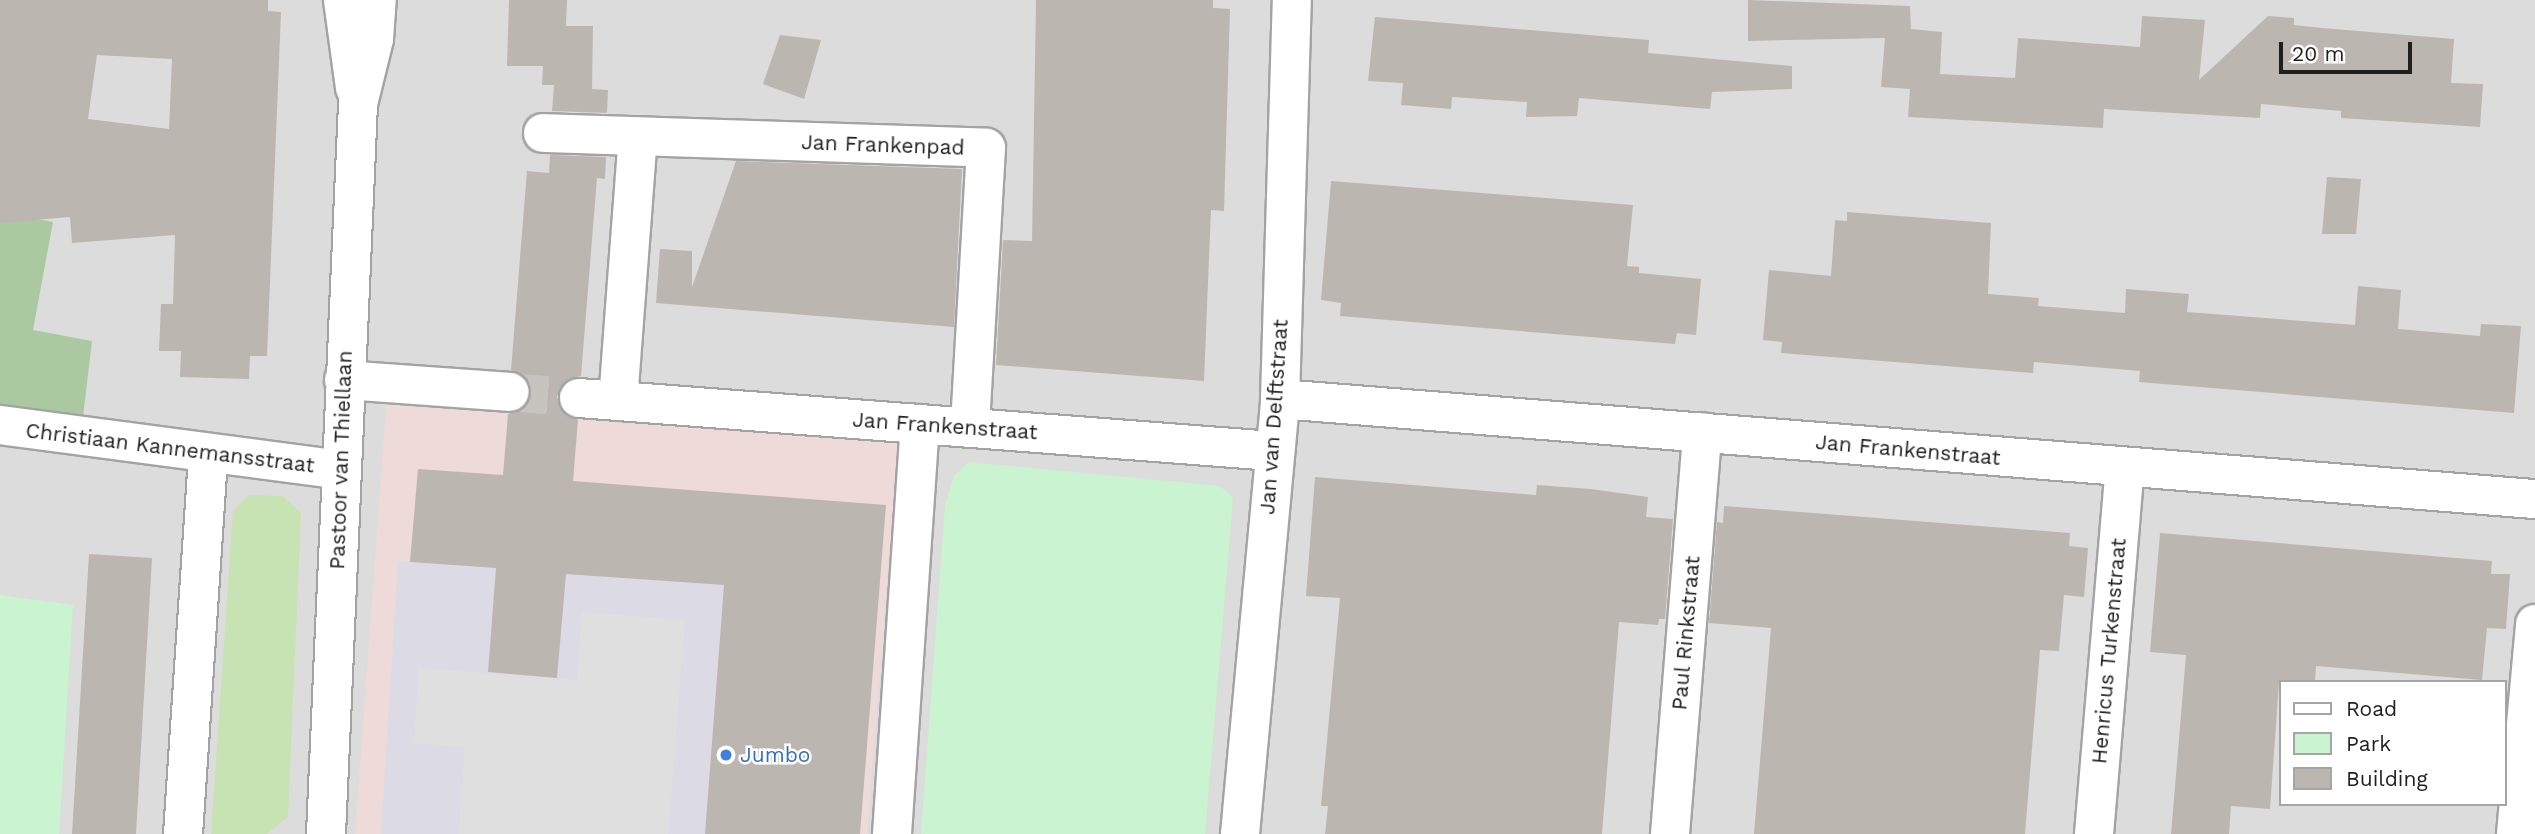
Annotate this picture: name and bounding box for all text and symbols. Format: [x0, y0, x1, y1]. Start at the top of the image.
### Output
scale bar [2283, 28, 2416, 72]
text: 20 m [2292, 41, 2344, 66]
street label: Jan Frankenpad [801, 130, 965, 160]
street label: Jan van Delftstraat [1255, 318, 1293, 516]
street label: Pastoor van Thiellaan [325, 349, 357, 571]
street label: Jan Frankenstraat [852, 407, 1038, 445]
street label: Christiaan Kannemansstraat [24, 418, 316, 478]
street label: Jan Frankenstraat [1814, 429, 2002, 471]
street label: Henricus Turkenstraat [2087, 537, 2131, 765]
street label: Paul Rinkstraat [1667, 554, 1705, 712]
legend [2280, 680, 2507, 806]
text: Road [2346, 696, 2397, 721]
text: Park [2346, 731, 2391, 756]
place label: Jumbo [740, 742, 810, 768]
marker: Jumbo [718, 747, 734, 763]
text: Building [2346, 766, 2428, 791]

